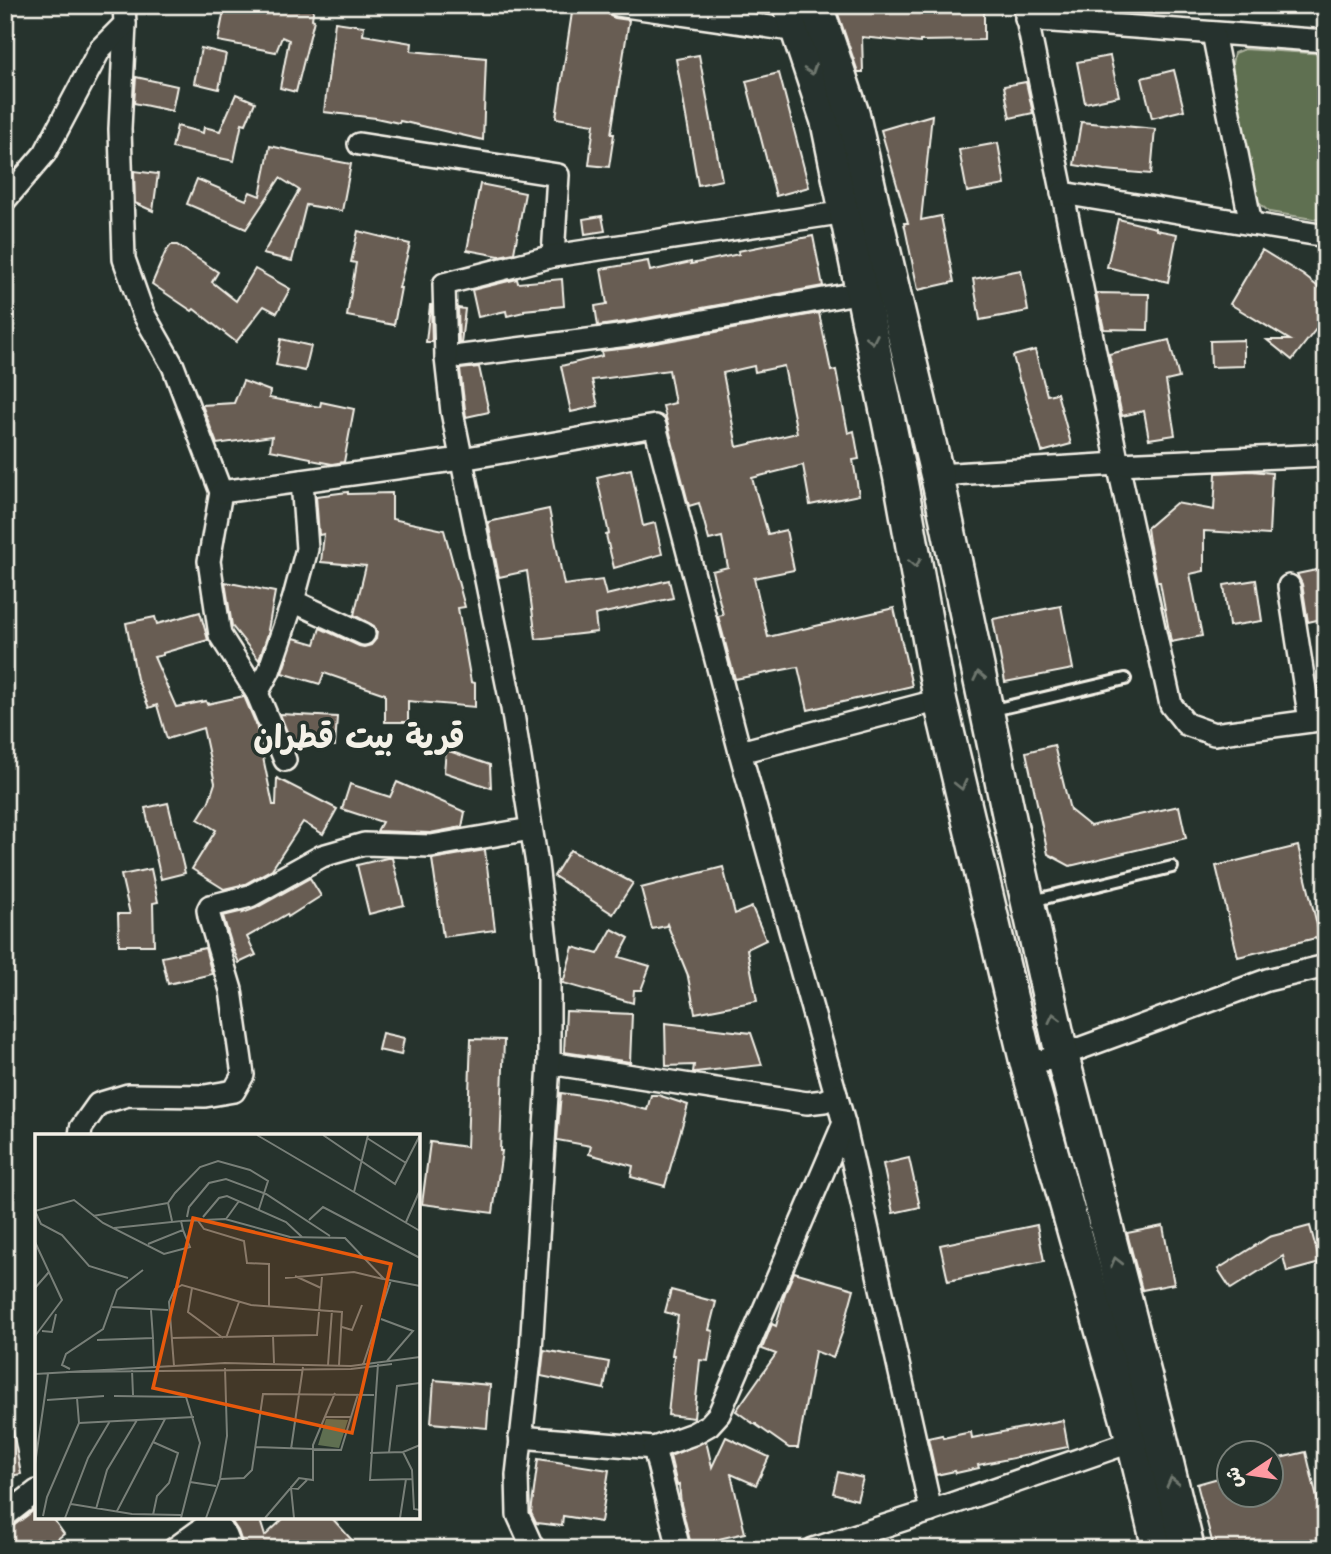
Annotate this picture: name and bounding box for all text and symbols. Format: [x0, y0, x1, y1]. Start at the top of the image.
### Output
one-way arrow [803, 63, 817, 76]
one-way arrow [863, 333, 878, 345]
one-way arrow [907, 557, 922, 569]
one-way arrow [972, 670, 987, 682]
district label: قرية بيت قطران [253, 714, 465, 757]
one-way arrow [952, 779, 967, 791]
one-way arrow [1048, 1012, 1062, 1024]
inset map [35, 1134, 420, 1519]
one-way arrow [1110, 1256, 1124, 1268]
north arrow [1216, 1438, 1286, 1508]
text: ش [1218, 1465, 1247, 1491]
one-way arrow [1166, 1477, 1180, 1489]

